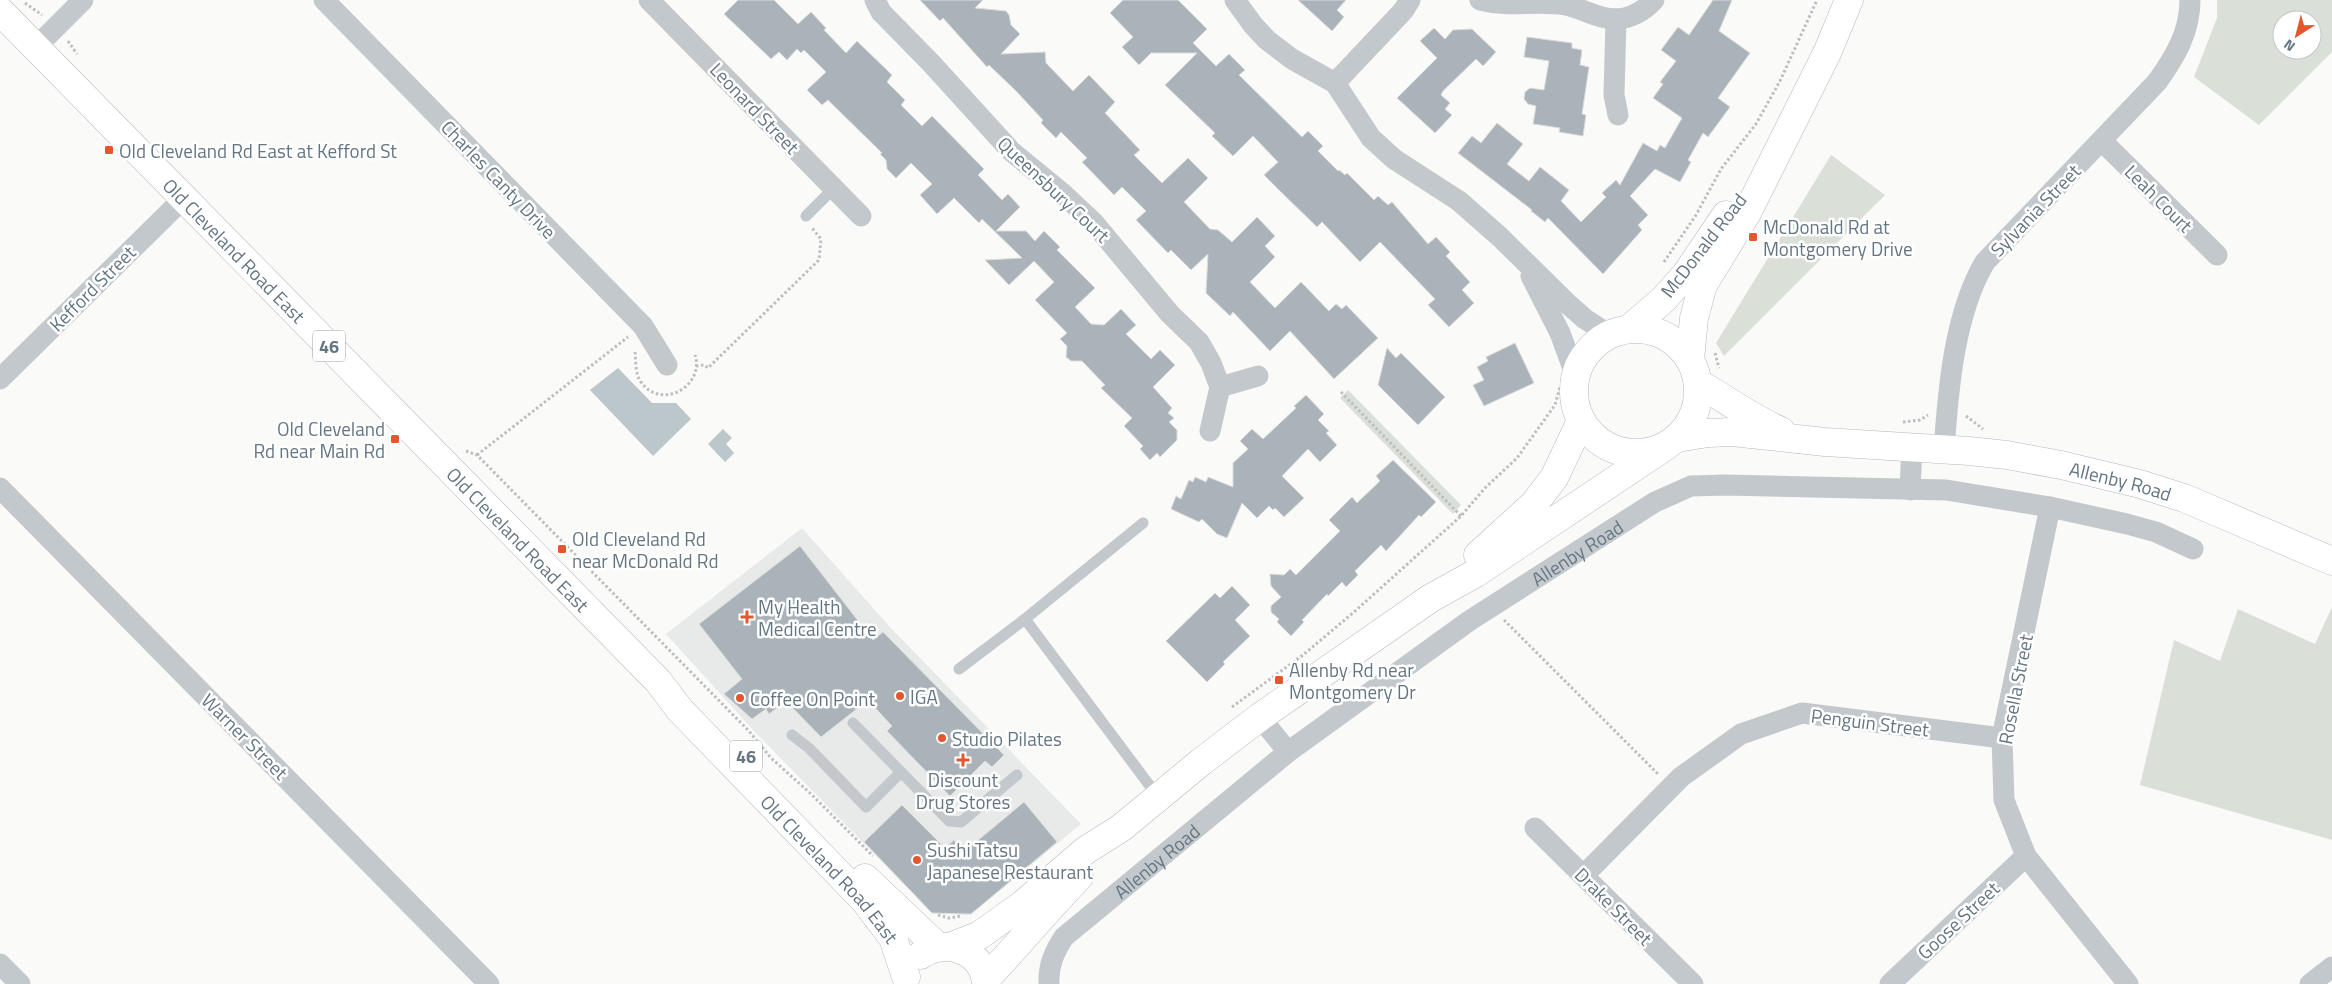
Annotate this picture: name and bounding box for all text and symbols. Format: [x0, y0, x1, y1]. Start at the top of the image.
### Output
north arrow [2272, 10, 2322, 60]
text: N [2279, 35, 2299, 57]
street label: Leonard Street [704, 56, 807, 161]
street label: Charles Canty Drive [435, 113, 563, 245]
street label: Queensbury Court [991, 129, 1117, 249]
place label: Old Cleveland Rd East at Kefford St [119, 136, 397, 165]
marker: Old Cleveland Rd East at Kefford St [103, 144, 115, 156]
street label: Sylvania Street [1983, 157, 2087, 263]
street label: Leah Court [2118, 157, 2200, 239]
street label: Old Cleveland Road East [157, 171, 313, 329]
street label: McDonald Road [1653, 186, 1753, 304]
place label: McDonald Rd at Montgomery Drive [1763, 212, 1912, 263]
marker: McDonald Rd at Montgomery Drive [1747, 231, 1759, 243]
street label: Kefford Street [42, 238, 142, 338]
road number: 46 [313, 331, 345, 362]
place label: Old Cleveland Rd near Main Rd [254, 414, 385, 465]
marker: Old Cleveland Rd near Main Rd [389, 433, 401, 445]
street label: Allenby Road [2067, 453, 2175, 508]
street label: Old Cleveland Road East [440, 460, 597, 618]
street label: Allenby Road [1525, 512, 1628, 592]
place label: Old Cleveland Rd near McDonald Rd [572, 524, 718, 575]
marker: Old Cleveland Rd near McDonald Rd [556, 543, 568, 555]
place label: My Health Medical Centre [758, 592, 877, 643]
marker: My Health Medical Centre [740, 610, 754, 624]
street label: Rosella Street [1990, 631, 2040, 746]
place label: Allenby Rd near Montgomery Dr [1289, 655, 1416, 706]
marker: Allenby Rd near Montgomery Dr [1273, 674, 1285, 686]
place label: IGA [910, 682, 938, 711]
place label: Coffee On Point [750, 684, 875, 713]
street label: Warner Street [195, 686, 295, 786]
marker: IGA [894, 690, 906, 702]
marker: Coffee On Point [734, 692, 746, 704]
street label: Penguin Street [1809, 700, 1931, 744]
place label: Studio Pilates [952, 724, 1062, 753]
marker: Studio Pilates [936, 732, 948, 744]
road number: 46 [730, 740, 762, 771]
marker: Discount Drug Stores [957, 754, 969, 766]
place label: Discount Drug Stores [916, 765, 1010, 816]
street label: Old Cleveland Road East [754, 787, 906, 949]
street label: Allenby Road [1107, 816, 1206, 905]
place label: Sushi Tatsu Japanese Restaurant [927, 835, 1093, 886]
marker: Sushi Tatsu Japanese Restaurant [911, 854, 923, 866]
street label: Drake Street [1568, 860, 1660, 952]
street label: Goose Street [1910, 874, 2006, 966]

